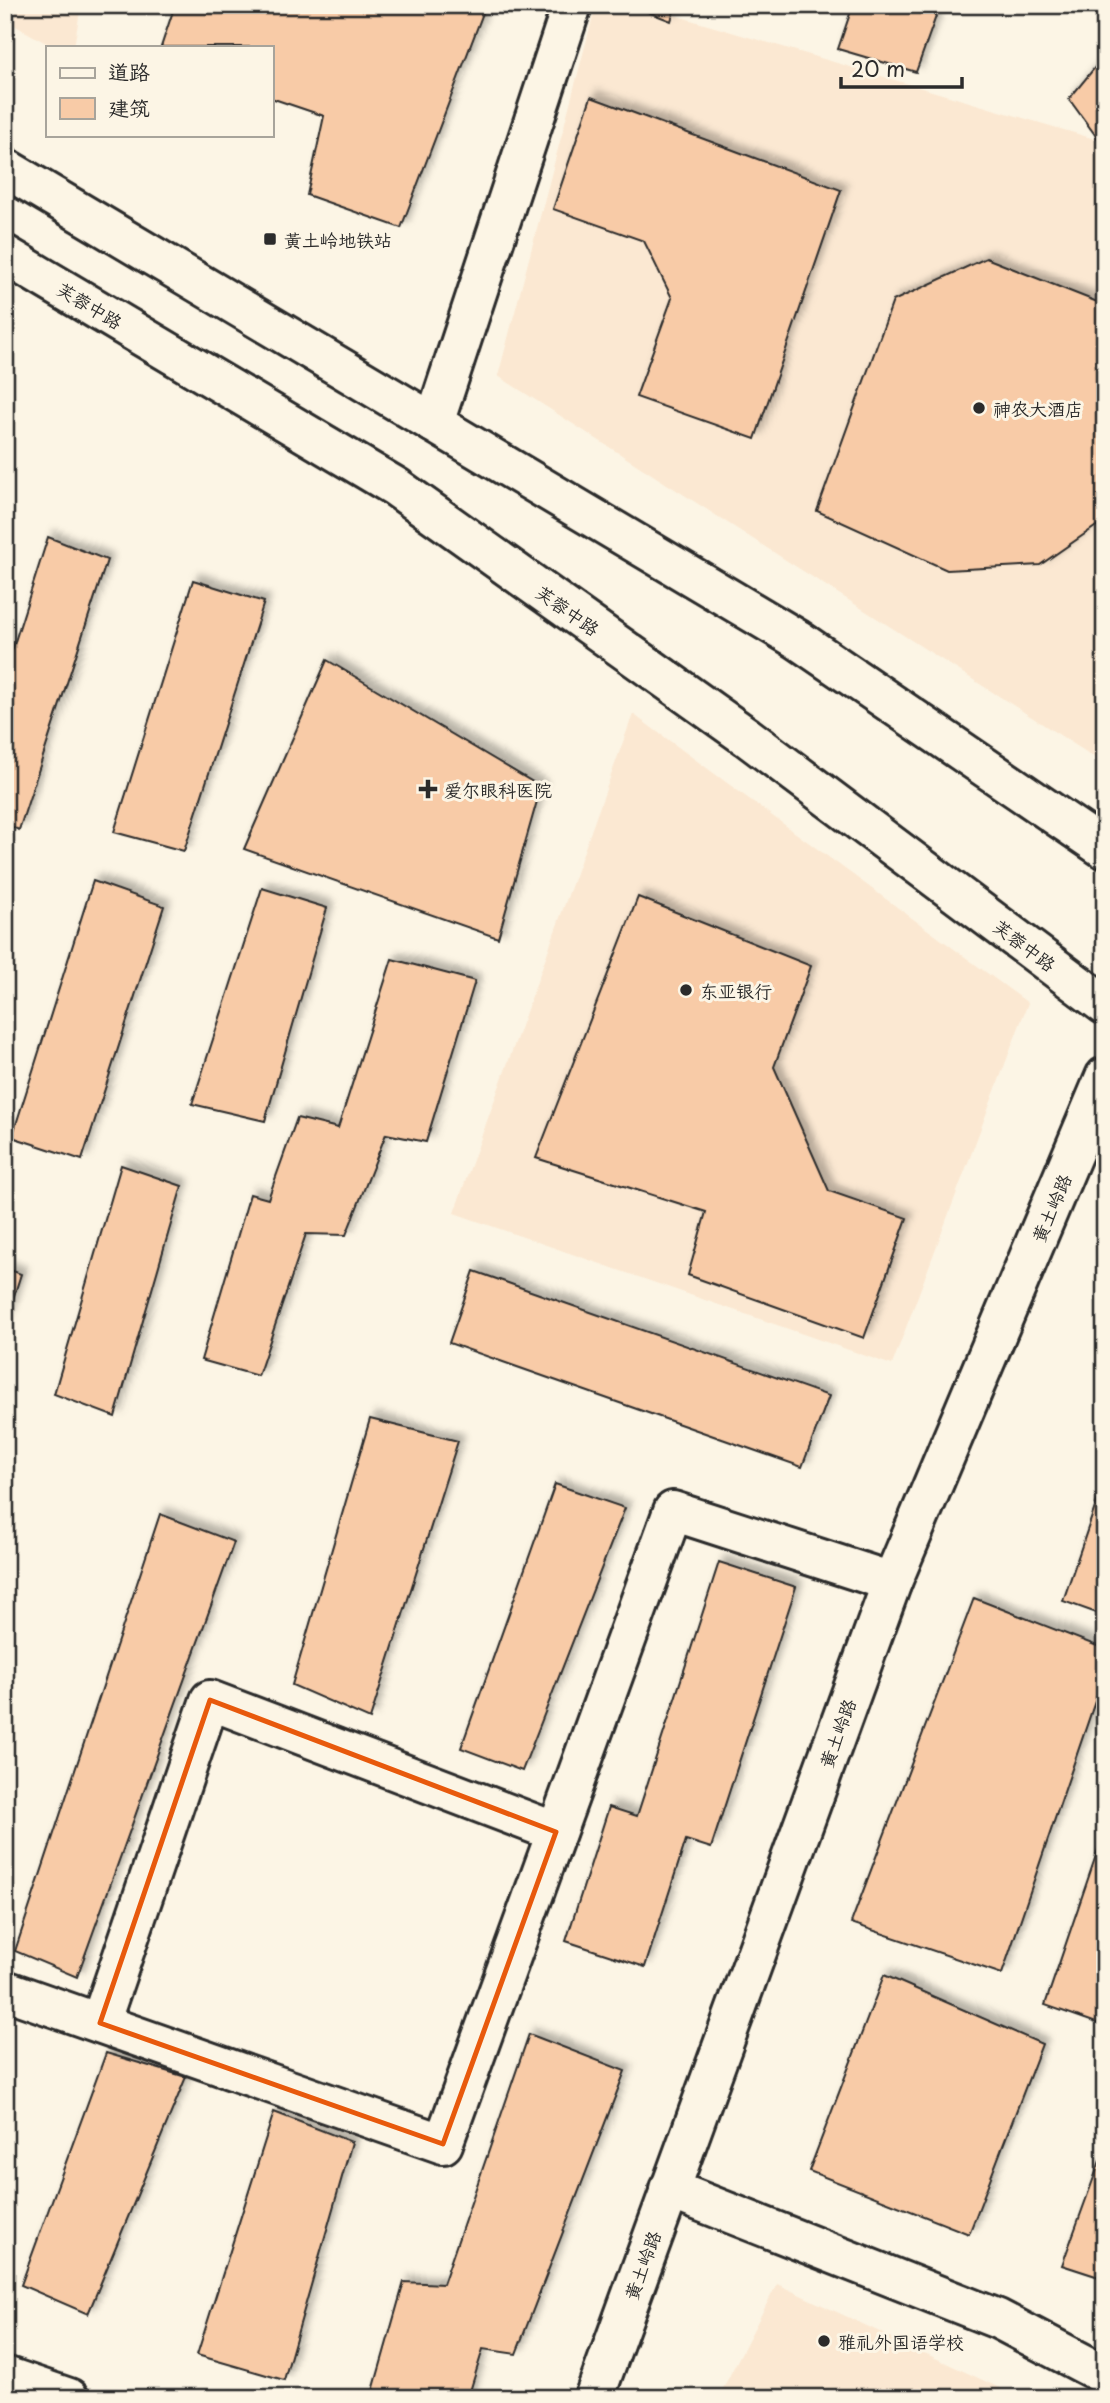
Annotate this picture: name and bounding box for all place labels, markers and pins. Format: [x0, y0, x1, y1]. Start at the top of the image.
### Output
place label: 黄土岭地铁站 [284, 226, 392, 253]
marker: 黄土岭地铁站 [262, 231, 278, 247]
place label: 神农大酒店 [993, 395, 1083, 422]
marker: 神农大酒店 [971, 400, 987, 416]
place label: 爱尔眼科医院 [444, 776, 552, 803]
marker: 爱尔眼科医院 [418, 779, 438, 799]
place label: 东亚银行 [700, 977, 772, 1004]
marker: 东亚银行 [678, 982, 694, 998]
place label: 雅礼外国语学校 [838, 2328, 964, 2355]
marker: 雅礼外国语学校 [816, 2333, 832, 2349]

